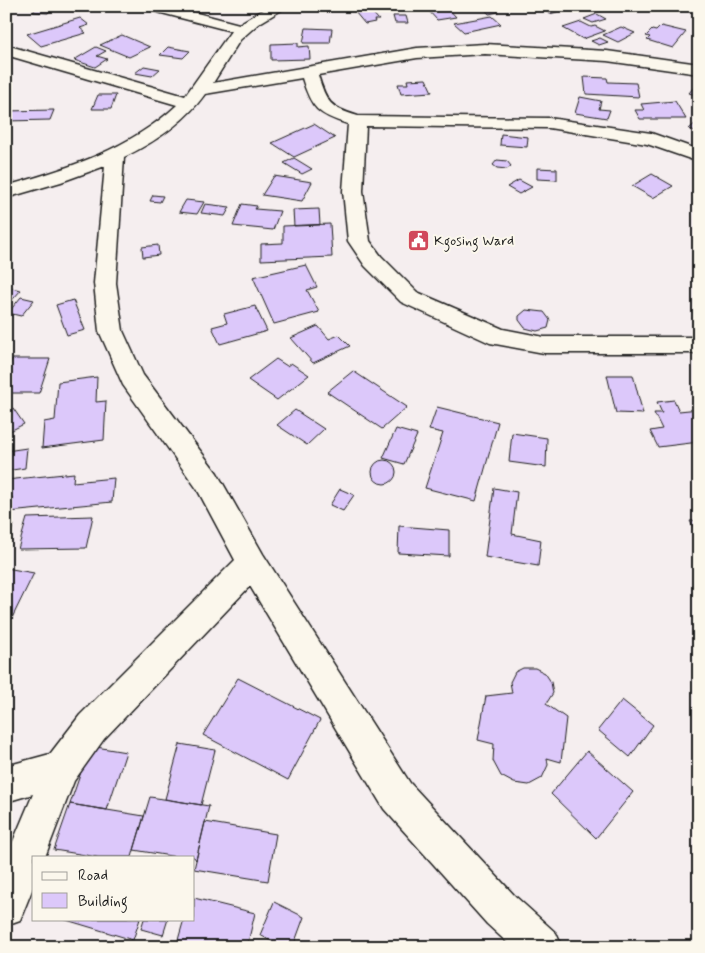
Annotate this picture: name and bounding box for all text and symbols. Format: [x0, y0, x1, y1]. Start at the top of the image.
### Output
public building icon: Kgosing Ward [406, 229, 430, 253]
place label: Kgosing Ward [434, 232, 514, 252]
legend [32, 856, 195, 920]
text: Road [78, 866, 108, 886]
text: Building [78, 892, 128, 913]

